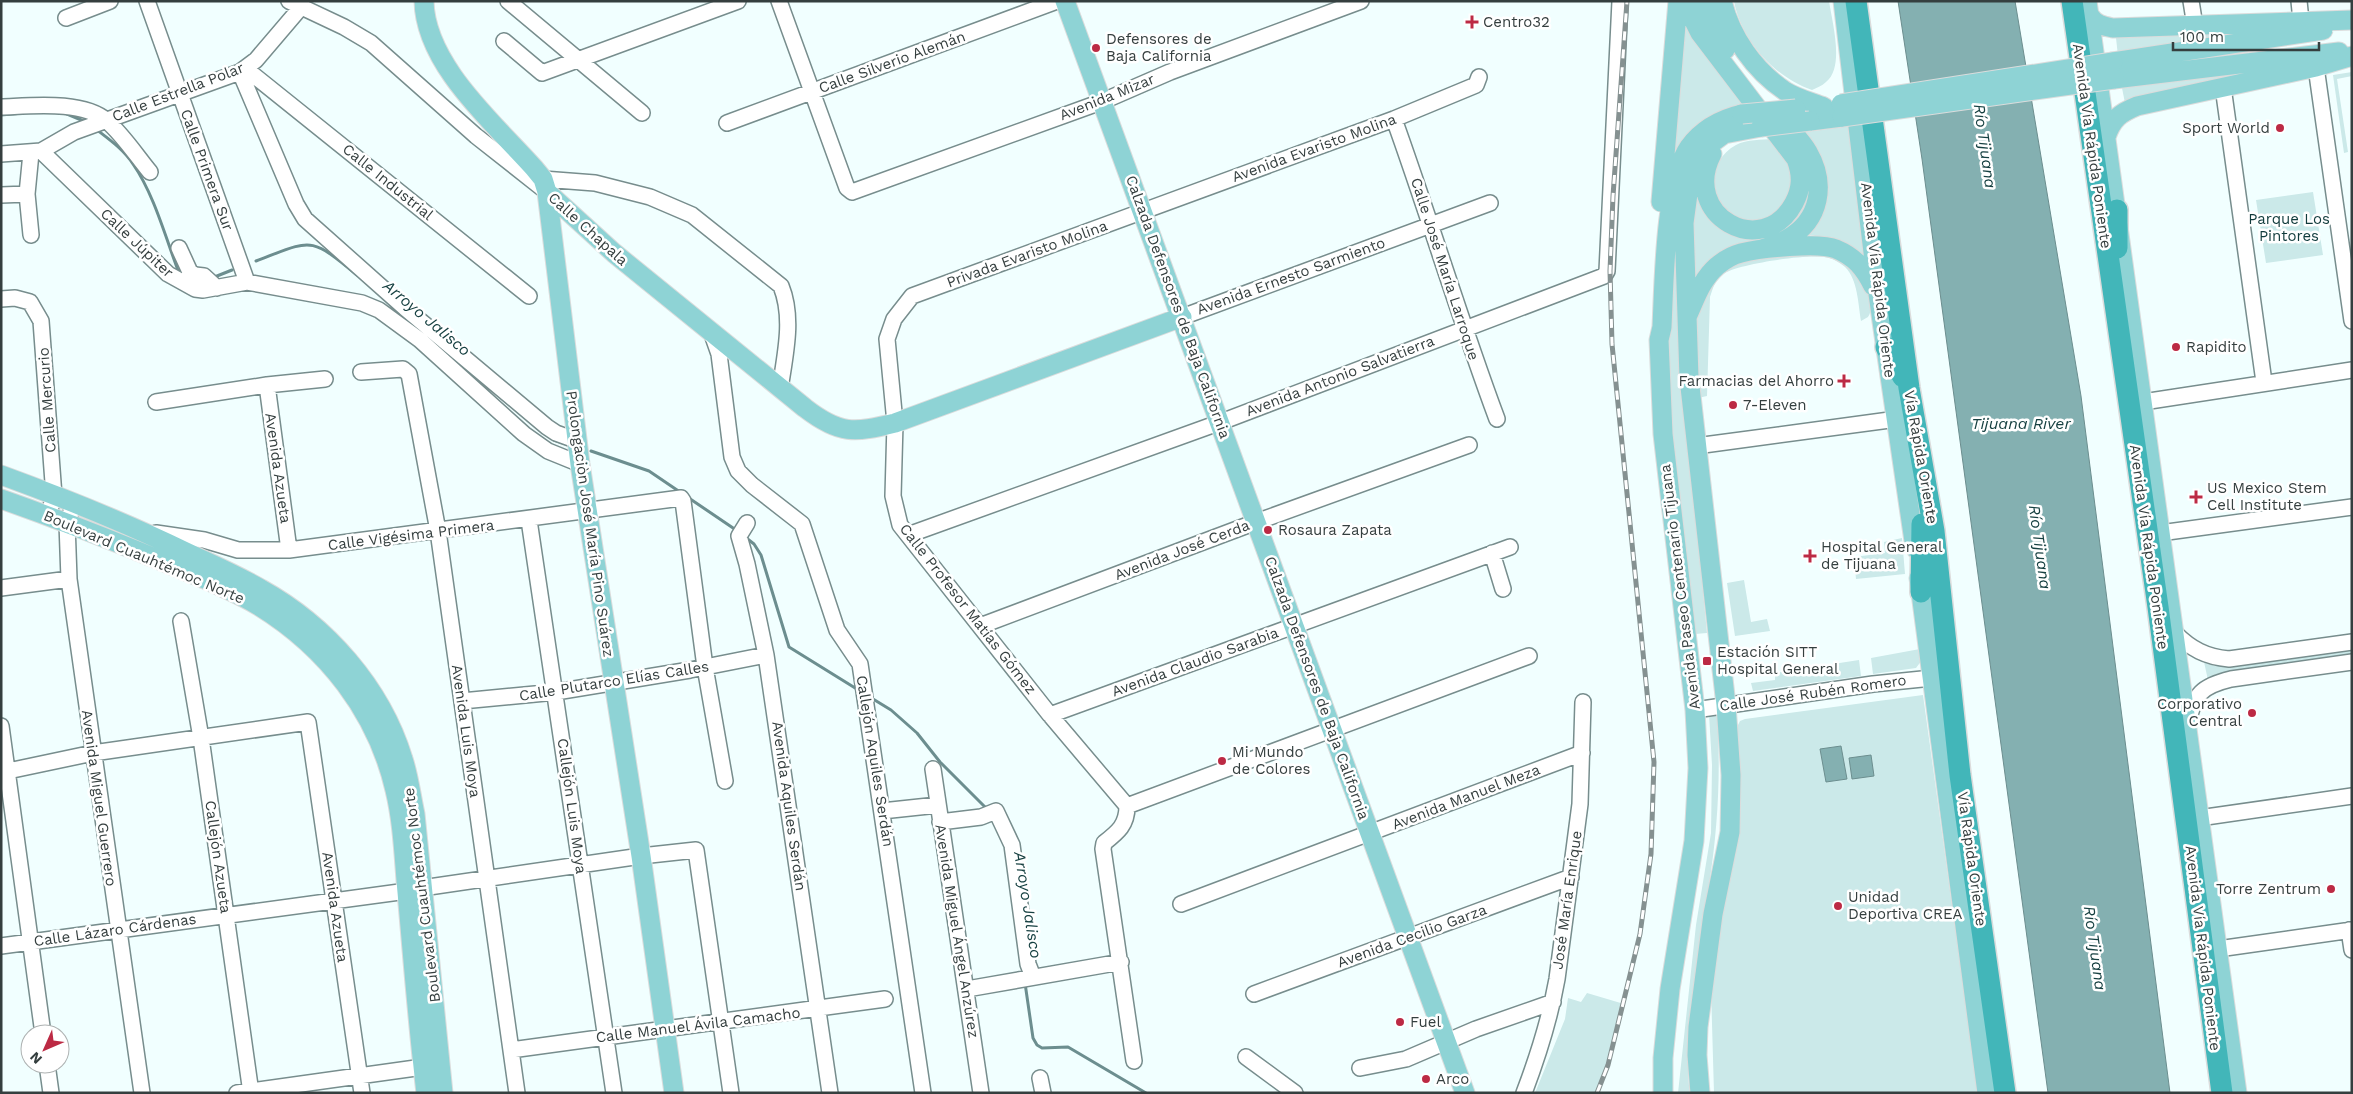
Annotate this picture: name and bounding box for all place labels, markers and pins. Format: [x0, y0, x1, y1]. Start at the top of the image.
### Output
place label: Centro32 [1483, 13, 1550, 31]
marker: Centro32 [1465, 15, 1479, 29]
place label: Defensores de Baja California [1106, 30, 1212, 65]
marker: Defensores de Baja California [1090, 42, 1102, 54]
place label: Sport World [2182, 119, 2270, 137]
marker: Sport World [2274, 122, 2286, 134]
place label: Rapidito [2186, 338, 2247, 356]
marker: Rapidito [2170, 341, 2182, 353]
place label: Farmacias del Ahorro [1678, 372, 1834, 390]
marker: Farmacias del Ahorro [1838, 375, 1850, 387]
place label: 7-Eleven [1743, 396, 1807, 414]
marker: 7-Eleven [1727, 399, 1739, 411]
place label: US Mexico Stem Cell Institute [2207, 479, 2327, 514]
marker: US Mexico Stem Cell Institute [2189, 490, 2203, 504]
place label: Rosaura Zapata [1278, 521, 1392, 539]
marker: Rosaura Zapata [1262, 524, 1274, 536]
place label: Hospital General de Tijuana [1821, 538, 1943, 573]
marker: Hospital General de Tijuana [1803, 549, 1817, 563]
place label: Estación SITT Hospital General [1717, 643, 1839, 678]
marker: Estación SITT Hospital General [1701, 655, 1713, 667]
place label: Corporativo Central [2157, 695, 2242, 730]
marker: Corporativo Central [2246, 707, 2258, 719]
place label: Mi Mundo de Colores [1232, 743, 1311, 778]
marker: Mi Mundo de Colores [1216, 755, 1228, 767]
place label: Torre Zentrum [2216, 880, 2321, 898]
marker: Torre Zentrum [2325, 883, 2337, 895]
place label: Unidad Deportiva CREA [1848, 888, 1963, 923]
marker: Unidad Deportiva CREA [1832, 900, 1844, 912]
place label: Fuel [1410, 1013, 1441, 1031]
marker: Fuel [1394, 1016, 1406, 1028]
place label: Arco [1436, 1070, 1469, 1088]
marker: Arco [1420, 1073, 1432, 1085]

